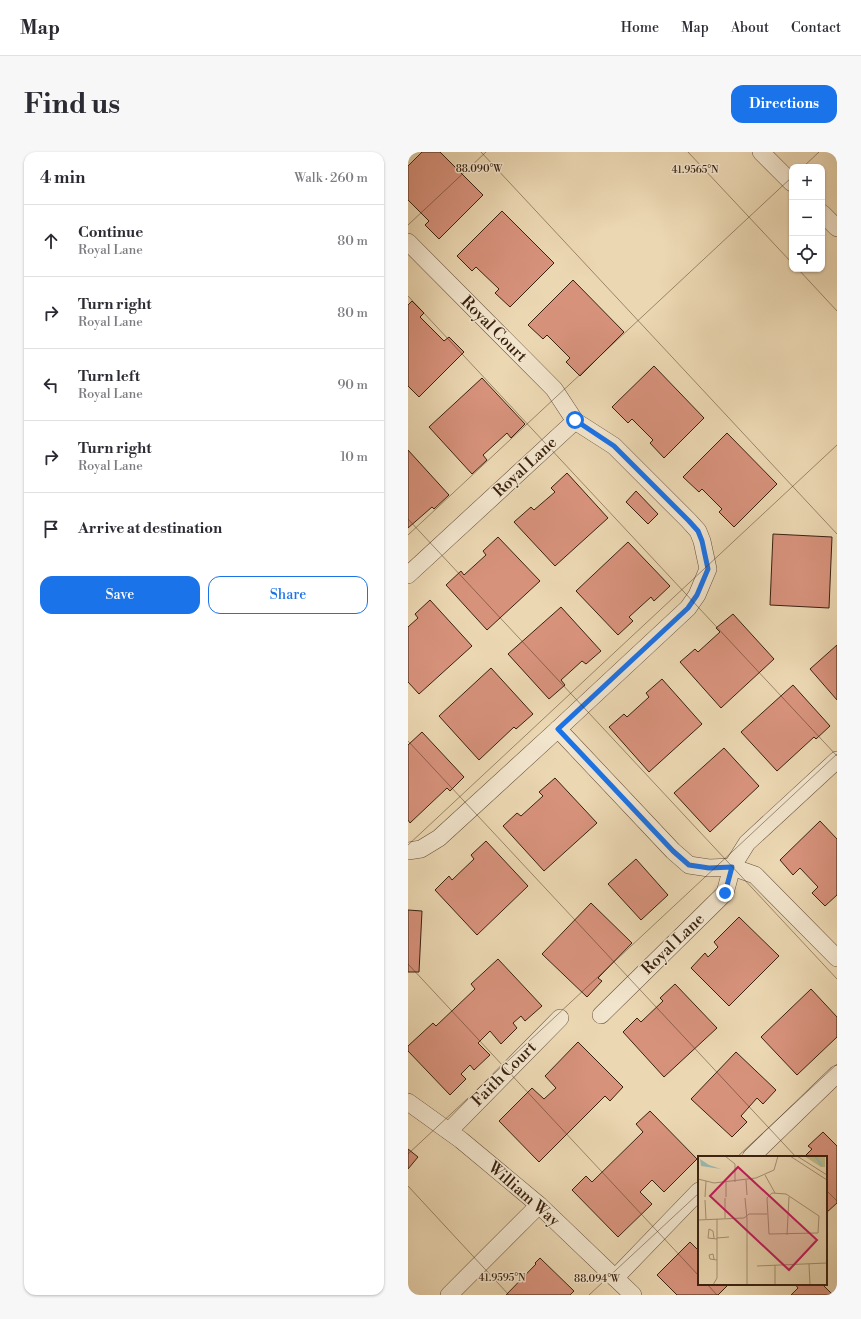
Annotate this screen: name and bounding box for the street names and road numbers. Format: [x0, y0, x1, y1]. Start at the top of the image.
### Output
street label: Royal Court [457, 292, 532, 367]
street label: Royal Lane [489, 432, 561, 502]
street label: Royal Lane [637, 909, 709, 979]
street label: Faith Court [467, 1037, 541, 1111]
street label: William Way [483, 1157, 564, 1231]

